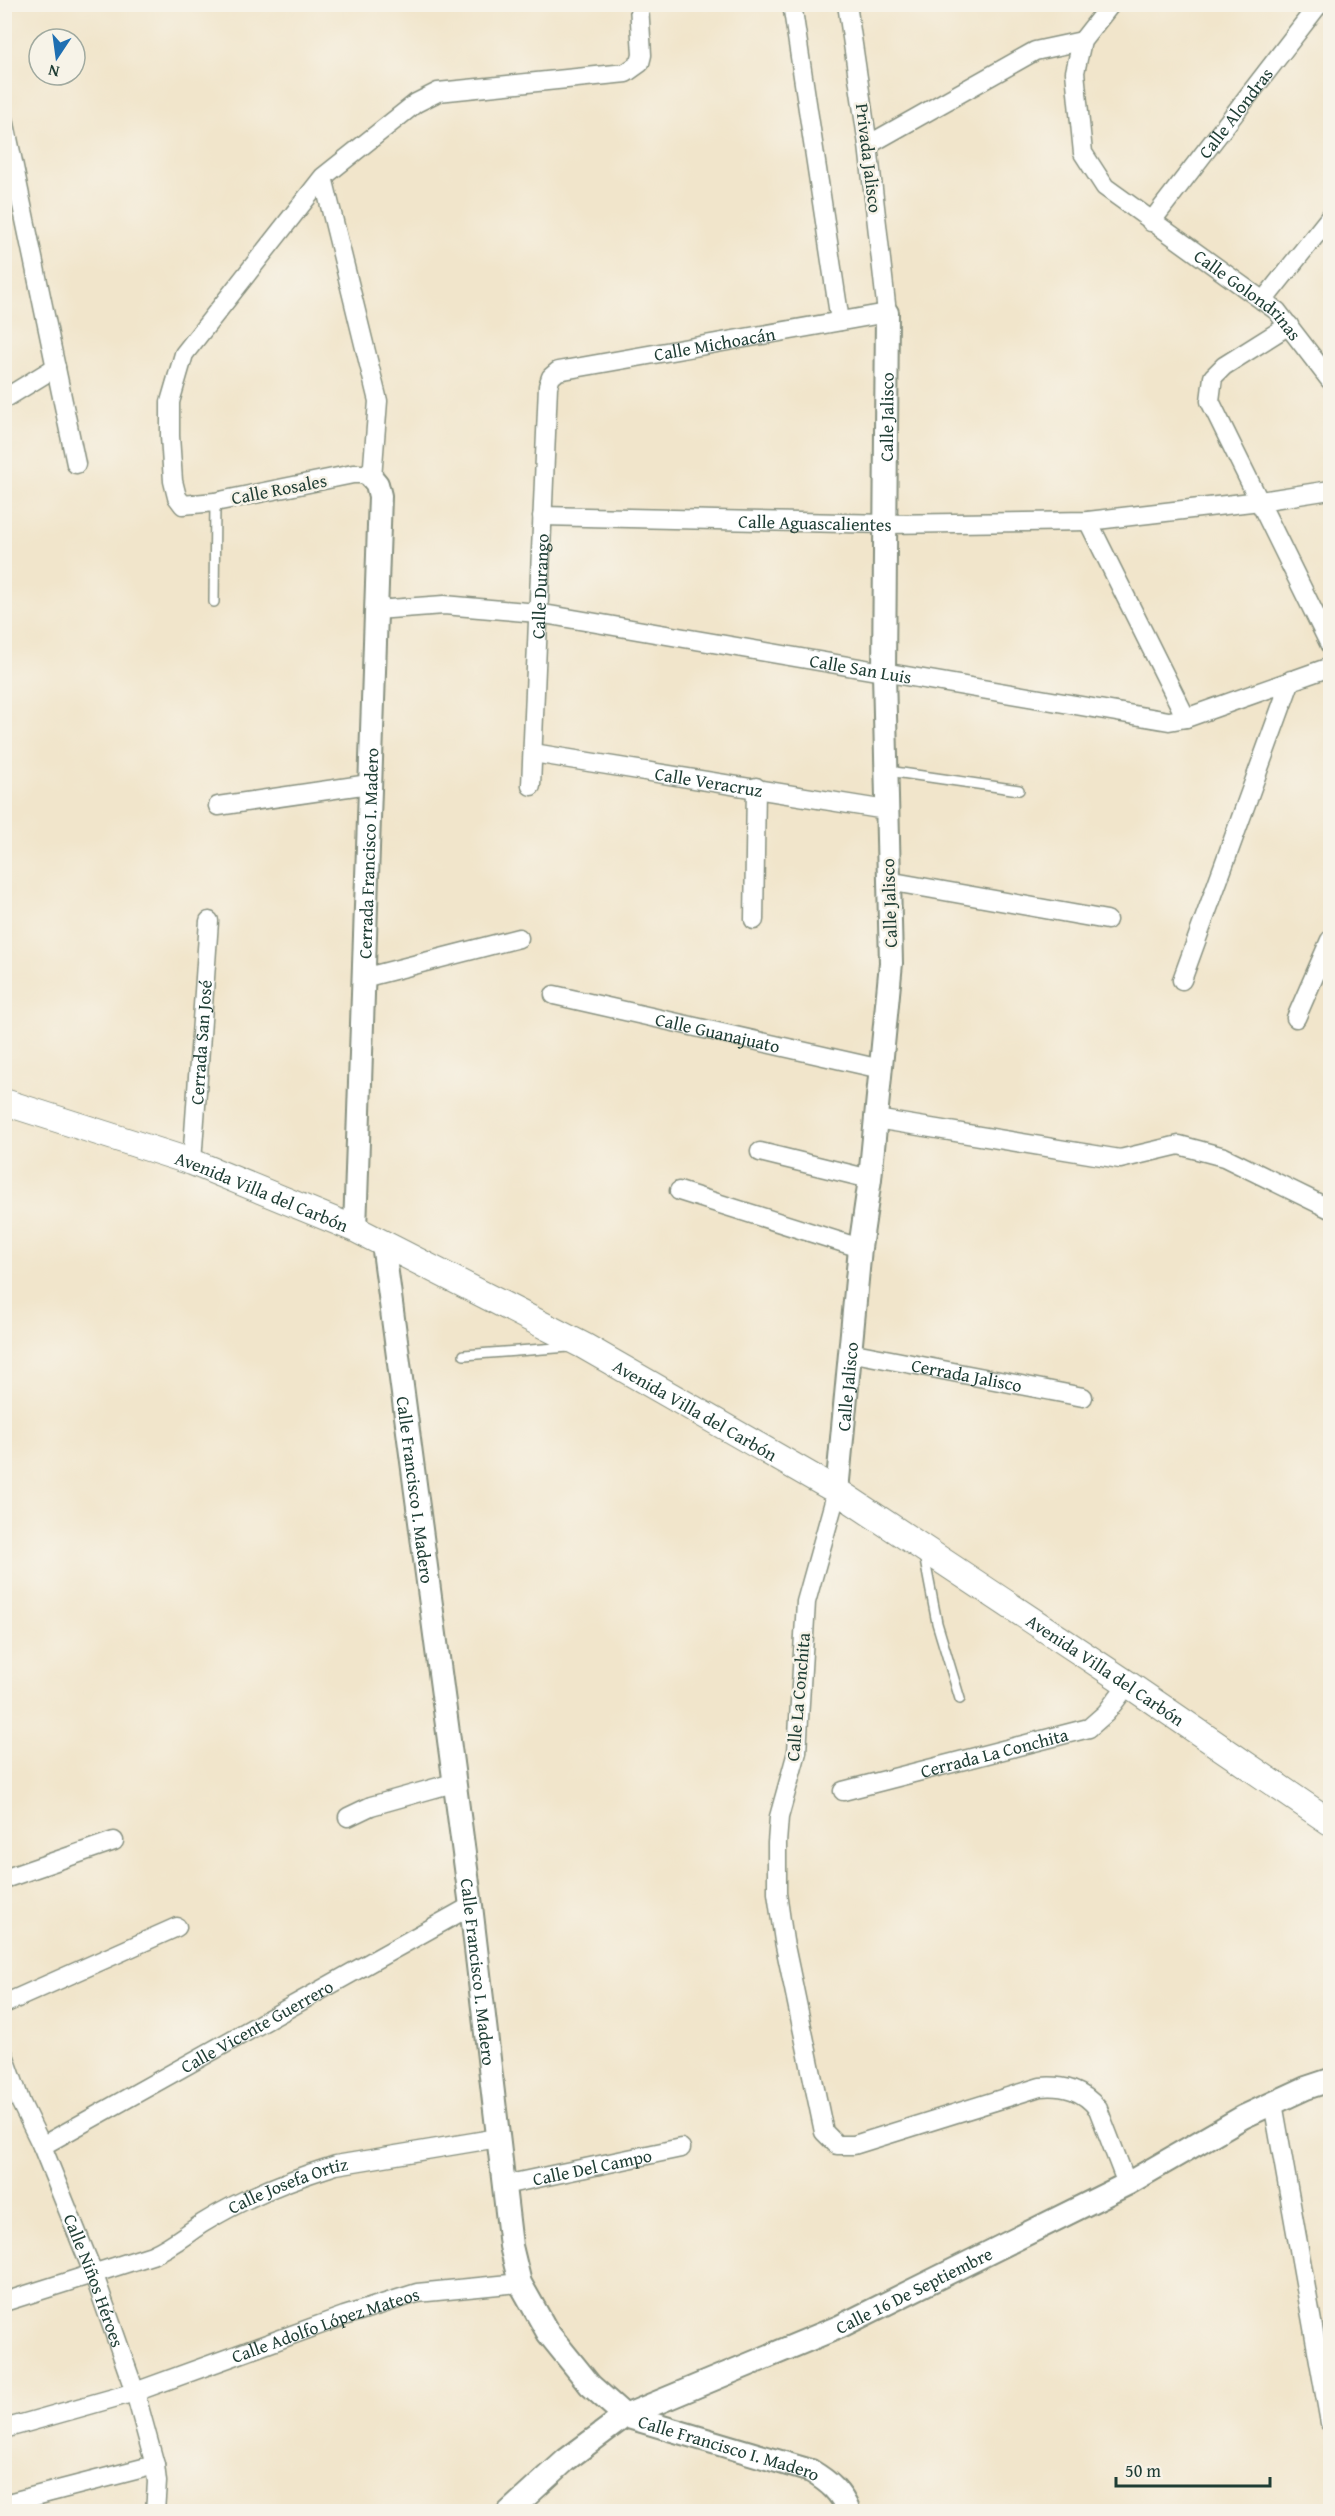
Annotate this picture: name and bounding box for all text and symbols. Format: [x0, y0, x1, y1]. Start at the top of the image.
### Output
north arrow [27, 27, 87, 87]
text: N [45, 59, 62, 85]
street label: Calle Alondras [1191, 61, 1279, 164]
street label: Privada Jalisco [849, 102, 889, 214]
street label: Calle Golondrinas [1189, 242, 1308, 346]
street label: Calle Michoacán [652, 319, 777, 367]
street label: Calle Jalisco [872, 372, 900, 462]
street label: Calle Rosales [229, 467, 329, 511]
street label: Calle Aguascalientes [738, 507, 892, 538]
street label: Calle Durango [524, 533, 555, 639]
street label: Calle San Luis [808, 646, 914, 690]
street label: Cerrada Francisco I. Madero [351, 747, 385, 959]
street label: Calle Veracruz [653, 759, 765, 803]
street label: Calle Jalisco [874, 858, 904, 948]
street label: Cerrada San José [183, 979, 218, 1106]
street label: Calle Guanajuato [653, 1005, 783, 1059]
street label: Avenida Villa del Carbón [172, 1144, 353, 1238]
street label: Calle Jalisco [829, 1341, 865, 1432]
street label: Cerrada Jalisco [909, 1351, 1024, 1399]
street label: Avenida Villa del Carbón [608, 1352, 782, 1468]
street label: Calle Francisco I. Madero [390, 1395, 442, 1585]
street label: Avenida Villa del Carbón [1021, 1607, 1190, 1732]
street label: Calle La Conchita [779, 1631, 817, 1762]
street label: Cerrada La Conchita [917, 1720, 1071, 1784]
street label: Calle Francisco I. Madero [454, 1876, 503, 2067]
street label: Calle Vicente Guerrero [175, 1972, 338, 2079]
street label: Calle Del Campo [530, 2141, 654, 2192]
street label: Calle Josefa Ortiz [223, 2150, 350, 2220]
street label: Calle Niños Héroes [57, 2210, 132, 2351]
street label: Calle 16 De Septiembre [831, 2240, 997, 2340]
street label: Calle Adolfo López Mateos [228, 2280, 422, 2369]
street label: Calle Francisco I. Madero [635, 2407, 826, 2487]
scale bar [1116, 2450, 1270, 2488]
text: 50 m [1125, 2457, 1161, 2484]

